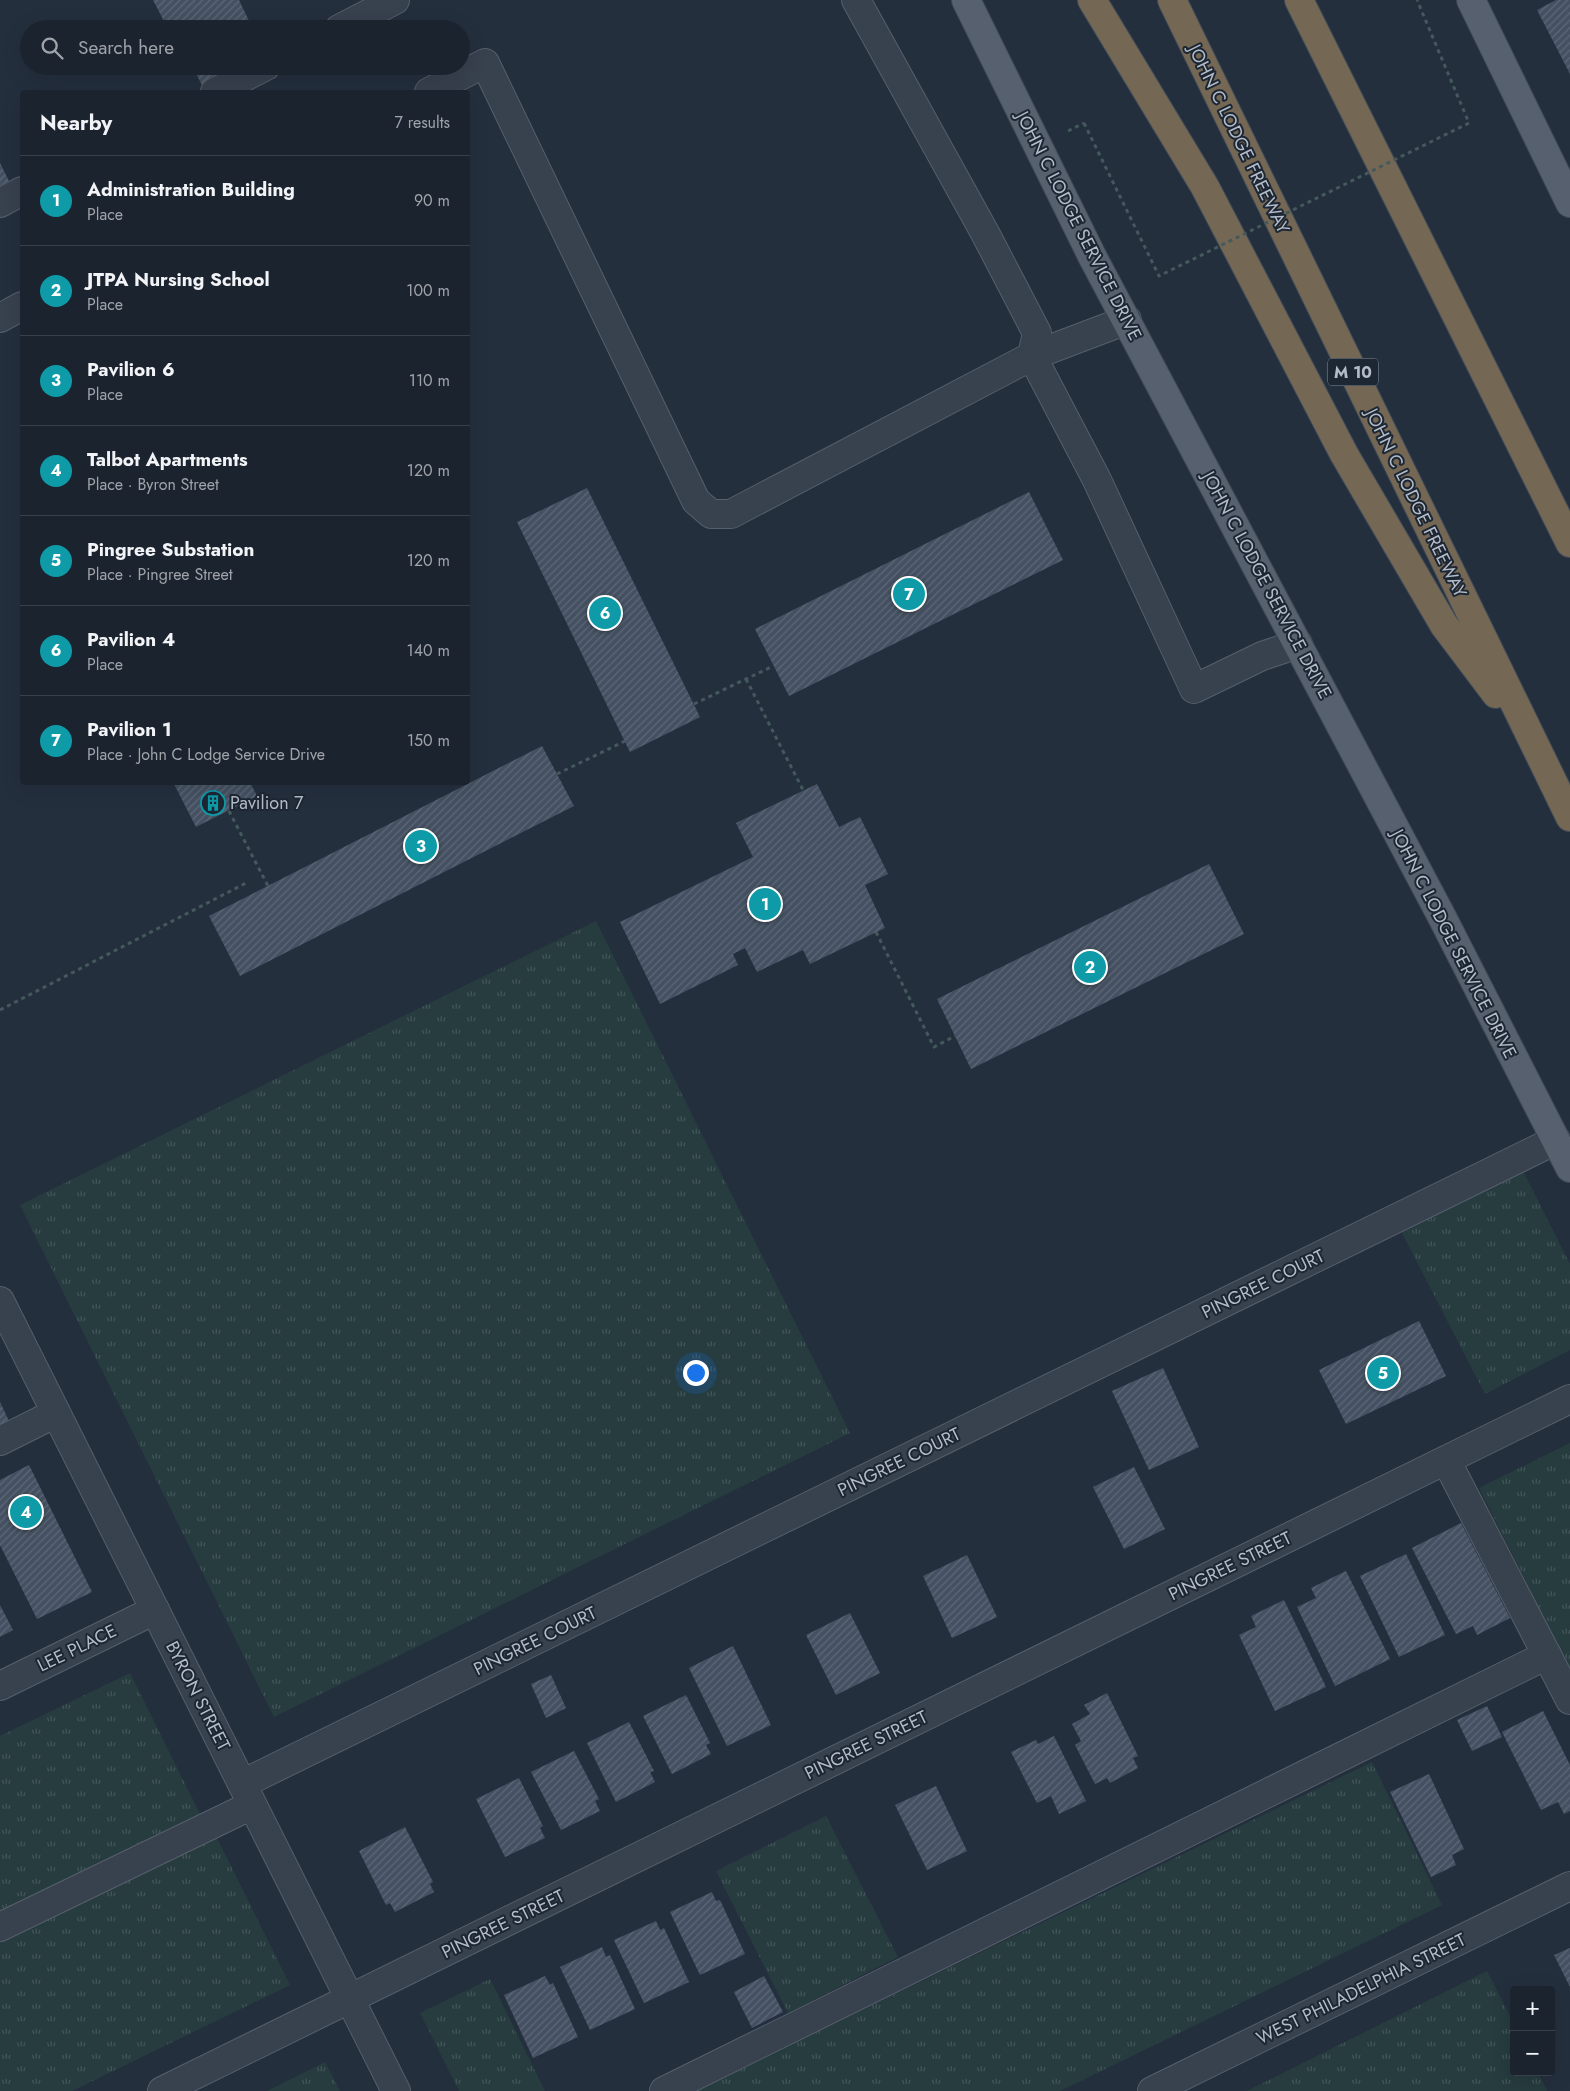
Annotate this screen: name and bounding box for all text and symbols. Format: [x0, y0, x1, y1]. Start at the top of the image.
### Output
search box [20, 20, 470, 75]
icon: search [38, 34, 66, 62]
text: Search here [78, 34, 174, 61]
street label: JOHN C LODGE FREEWAY [1181, 38, 1297, 239]
street label: JOHN C LODGE SERVICE DRIVE [1009, 105, 1148, 345]
text: Nearby [40, 108, 112, 138]
text: 7 results [394, 111, 450, 134]
text: Administration Building [87, 176, 295, 203]
text: 1 [52, 189, 60, 212]
text: 90 m [414, 189, 450, 212]
text: Place [87, 203, 123, 226]
text: JTPA Nursing School [87, 266, 270, 293]
text: 2 [51, 279, 61, 302]
text: 100 m [406, 279, 450, 302]
text: Place [87, 293, 123, 316]
text: Pavilion 6 [87, 356, 175, 383]
road number: M 10 [1328, 358, 1378, 386]
text: 3 [51, 369, 61, 392]
text: 110 m [409, 369, 450, 392]
text: Place [87, 383, 123, 406]
street label: JOHN C LODGE FREEWAY [1358, 402, 1474, 603]
text: Talbot Apartments [87, 446, 248, 473]
text: 4 [50, 459, 62, 482]
text: 120 m [407, 459, 450, 482]
street label: JOHN C LODGE SERVICE DRIVE [1195, 465, 1338, 703]
text: Place · Byron Street [87, 473, 219, 496]
text: Pingree Substation [87, 536, 255, 563]
text: 5 [51, 549, 61, 572]
text: 120 m [407, 549, 450, 572]
text: Place · Pingree Street [87, 563, 233, 586]
pin: 7 [893, 575, 925, 613]
pin: 6 [589, 594, 621, 632]
text: Pavilion 4 [87, 626, 175, 653]
text: 6 [51, 639, 61, 662]
text: 140 m [407, 639, 450, 662]
text: Place [87, 653, 123, 676]
text: Pavilion 1 [87, 716, 172, 743]
text: 7 [51, 729, 61, 752]
text: 150 m [407, 729, 450, 752]
text: Place · John C Lodge Service Drive [87, 743, 325, 766]
building icon: Pavilion 7 [200, 790, 226, 816]
place label: Pavilion 7 [230, 790, 304, 816]
street label: JOHN C LODGE SERVICE DRIVE [1384, 823, 1523, 1063]
pin: 3 [405, 827, 437, 865]
pin: 1 [749, 885, 781, 923]
pin: 2 [1074, 948, 1106, 986]
street label: PINGREE COURT [1197, 1243, 1329, 1325]
pin: 5 [1367, 1354, 1399, 1392]
your location [683, 1360, 709, 1386]
street label: PINGREE COURT [833, 1421, 965, 1503]
pin: 4 [10, 1493, 42, 1531]
street label: PINGREE STREET [1164, 1525, 1296, 1607]
street label: PINGREE COURT [469, 1600, 601, 1682]
street label: LEE PLACE [33, 1618, 121, 1678]
street label: BYRON STREET [159, 1637, 237, 1756]
street label: PINGREE STREET [800, 1704, 932, 1786]
street label: PINGREE STREET [437, 1883, 569, 1965]
street label: WEST PHILADELPHIA STREET [1252, 1927, 1471, 2051]
map controls [1510, 1986, 1555, 2076]
button: + [1510, 1986, 1555, 2031]
button: − [1510, 2031, 1555, 2076]

